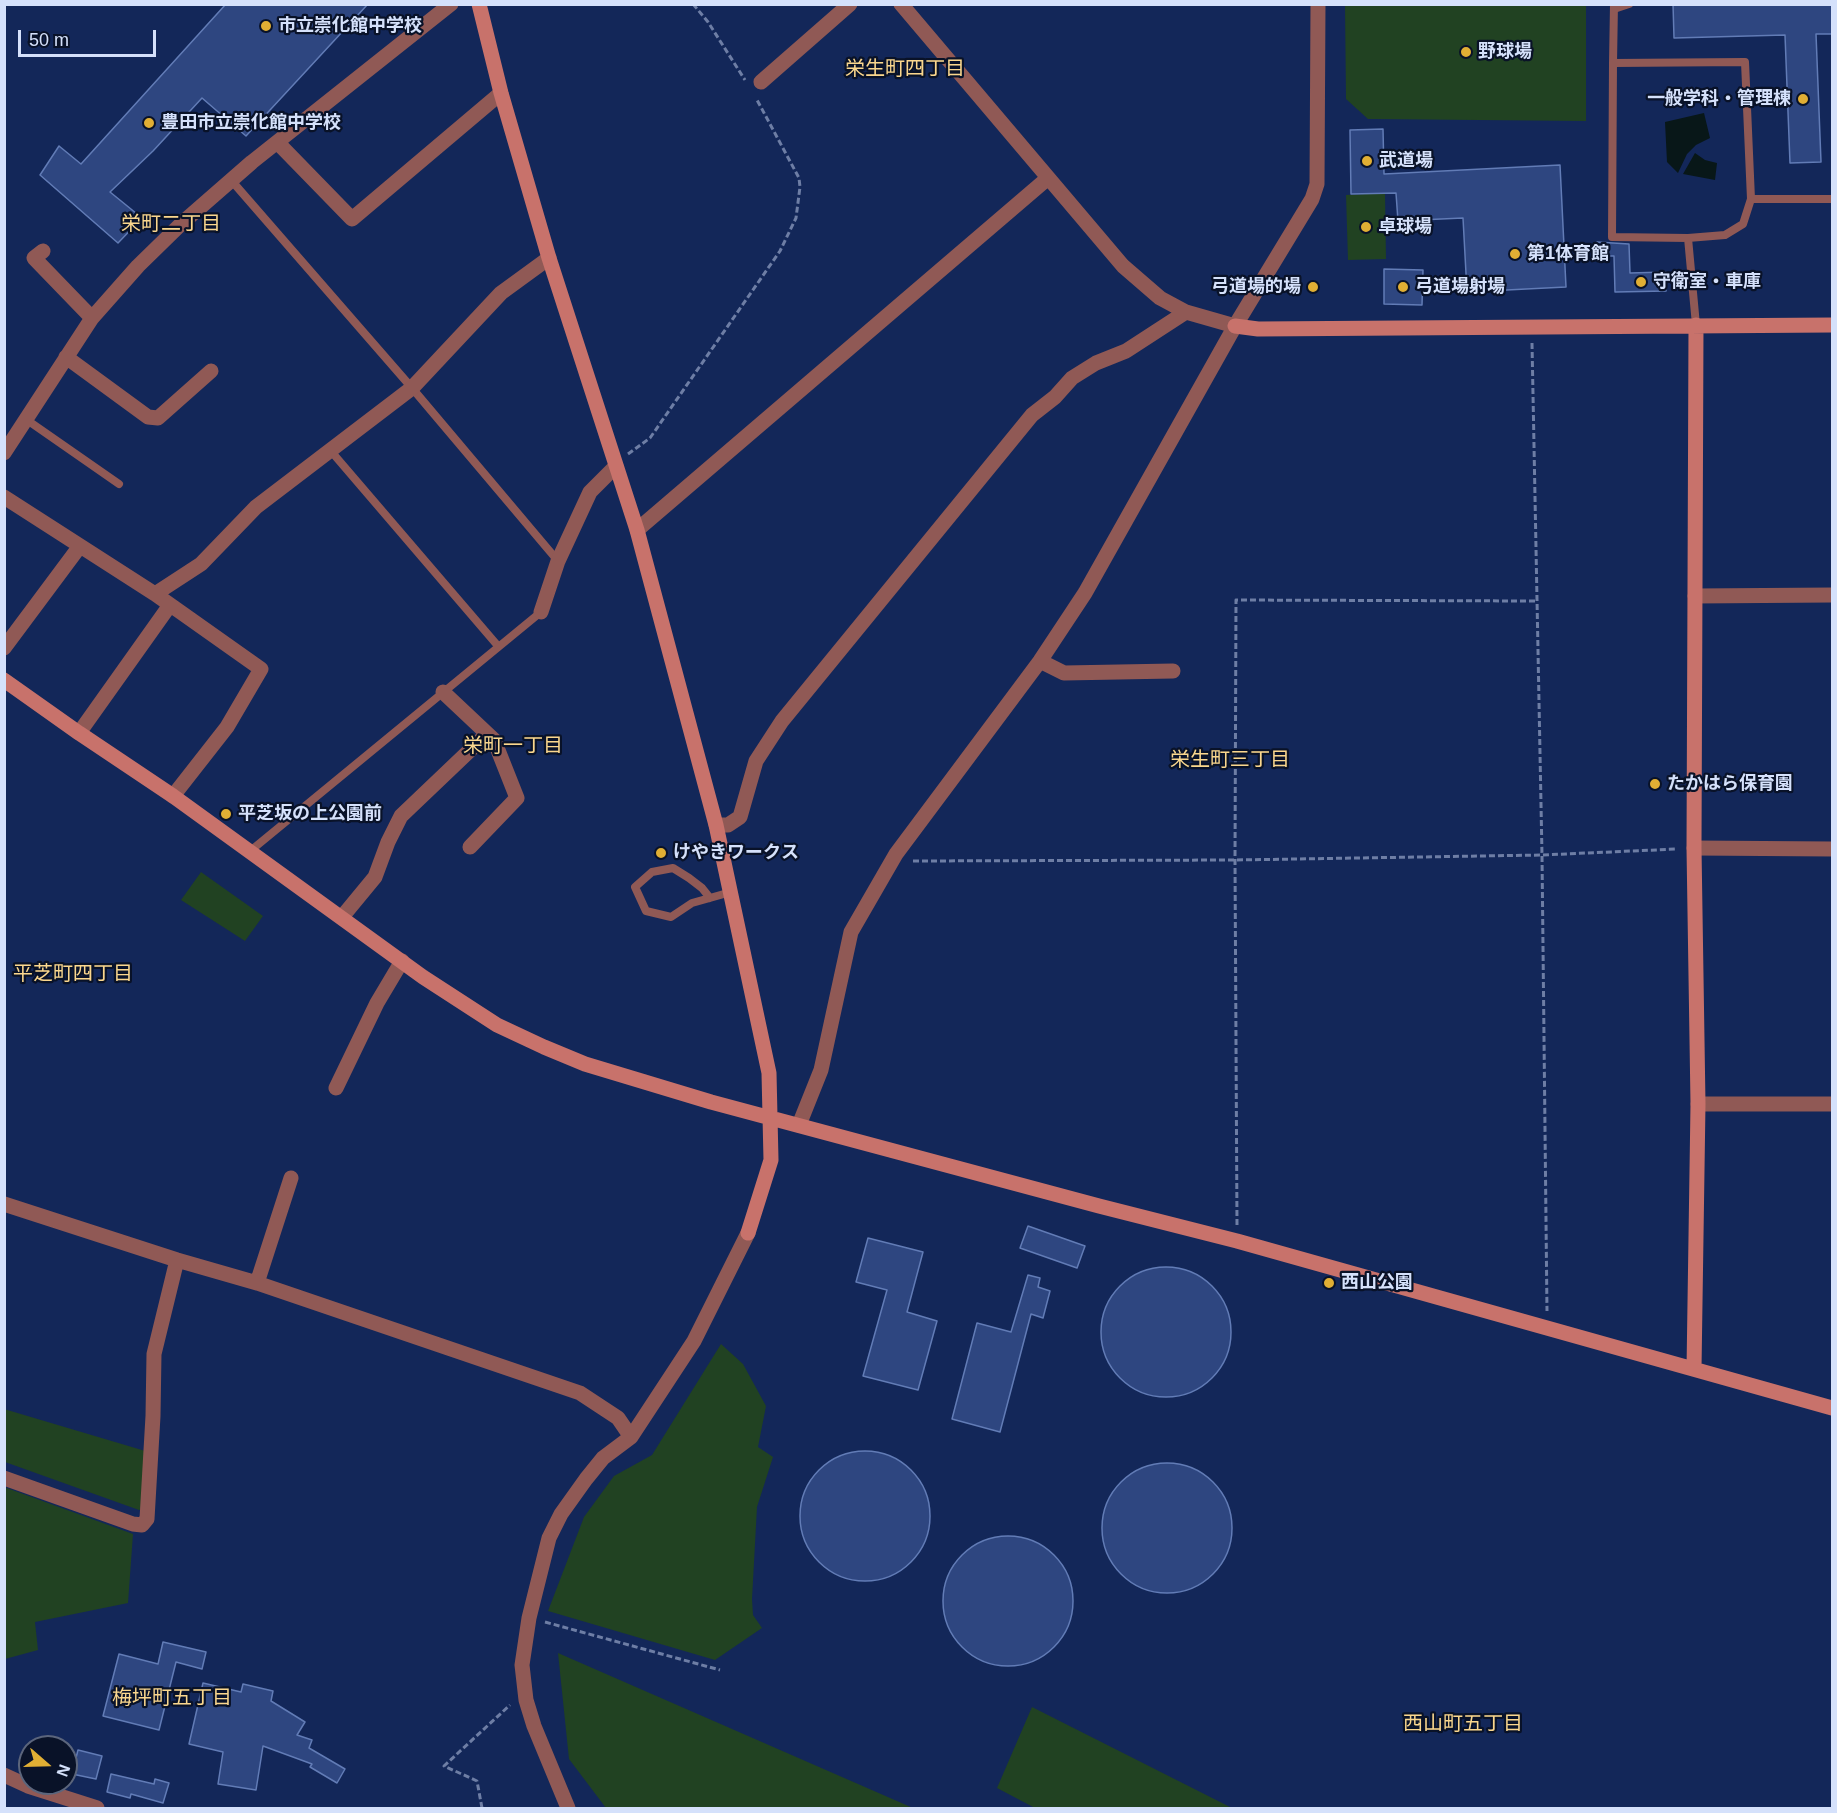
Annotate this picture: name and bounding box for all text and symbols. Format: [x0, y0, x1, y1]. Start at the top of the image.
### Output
place label: 市立崇化館中学校 [278, 15, 422, 37]
scale bar [21, 18, 159, 56]
marker: 市立崇化館中学校 [259, 19, 273, 33]
text: 50 m [29, 30, 69, 50]
place label: 野球場 [1478, 41, 1532, 63]
marker: 野球場 [1459, 45, 1473, 59]
district label: 栄生町四丁目 [845, 57, 965, 81]
place label: 一般学科・管理棟 [1647, 88, 1791, 110]
marker: 一般学科・管理棟 [1796, 92, 1810, 106]
place label: 豊田市立崇化館中学校 [161, 112, 341, 134]
marker: 豊田市立崇化館中学校 [142, 116, 156, 130]
place label: 武道場 [1379, 150, 1433, 172]
marker: 武道場 [1360, 154, 1374, 168]
district label: 栄町二丁目 [121, 212, 221, 236]
place label: 卓球場 [1378, 216, 1432, 238]
marker: 卓球場 [1359, 220, 1373, 234]
place label: 第1体育館 [1527, 243, 1609, 265]
marker: 第1体育館 [1508, 247, 1522, 261]
place label: 守衛室・車庫 [1653, 271, 1761, 293]
marker: 守衛室・車庫 [1634, 275, 1648, 289]
place label: 弓道場的場 [1211, 276, 1301, 298]
place label: 弓道場射場 [1415, 276, 1505, 298]
marker: 弓道場的場 [1306, 280, 1320, 294]
marker: 弓道場射場 [1396, 280, 1410, 294]
district label: 栄町一丁目 [463, 734, 563, 758]
district label: 栄生町三丁目 [1170, 748, 1290, 772]
place label: たかはら保育園 [1667, 773, 1793, 795]
marker: たかはら保育園 [1648, 777, 1662, 791]
place label: 平芝坂の上公園前 [238, 803, 382, 825]
marker: 平芝坂の上公園前 [219, 807, 233, 821]
place label: けやきワークス [673, 842, 799, 864]
marker: けやきワークス [654, 846, 668, 860]
district label: 平芝町四丁目 [13, 962, 133, 986]
place label: 西山公園 [1341, 1272, 1413, 1294]
marker: 西山公園 [1322, 1276, 1336, 1290]
district label: 梅坪町五丁目 [112, 1686, 232, 1710]
district label: 西山町五丁目 [1403, 1712, 1523, 1736]
north arrow [18, 1735, 78, 1795]
text: N [54, 1762, 73, 1779]

